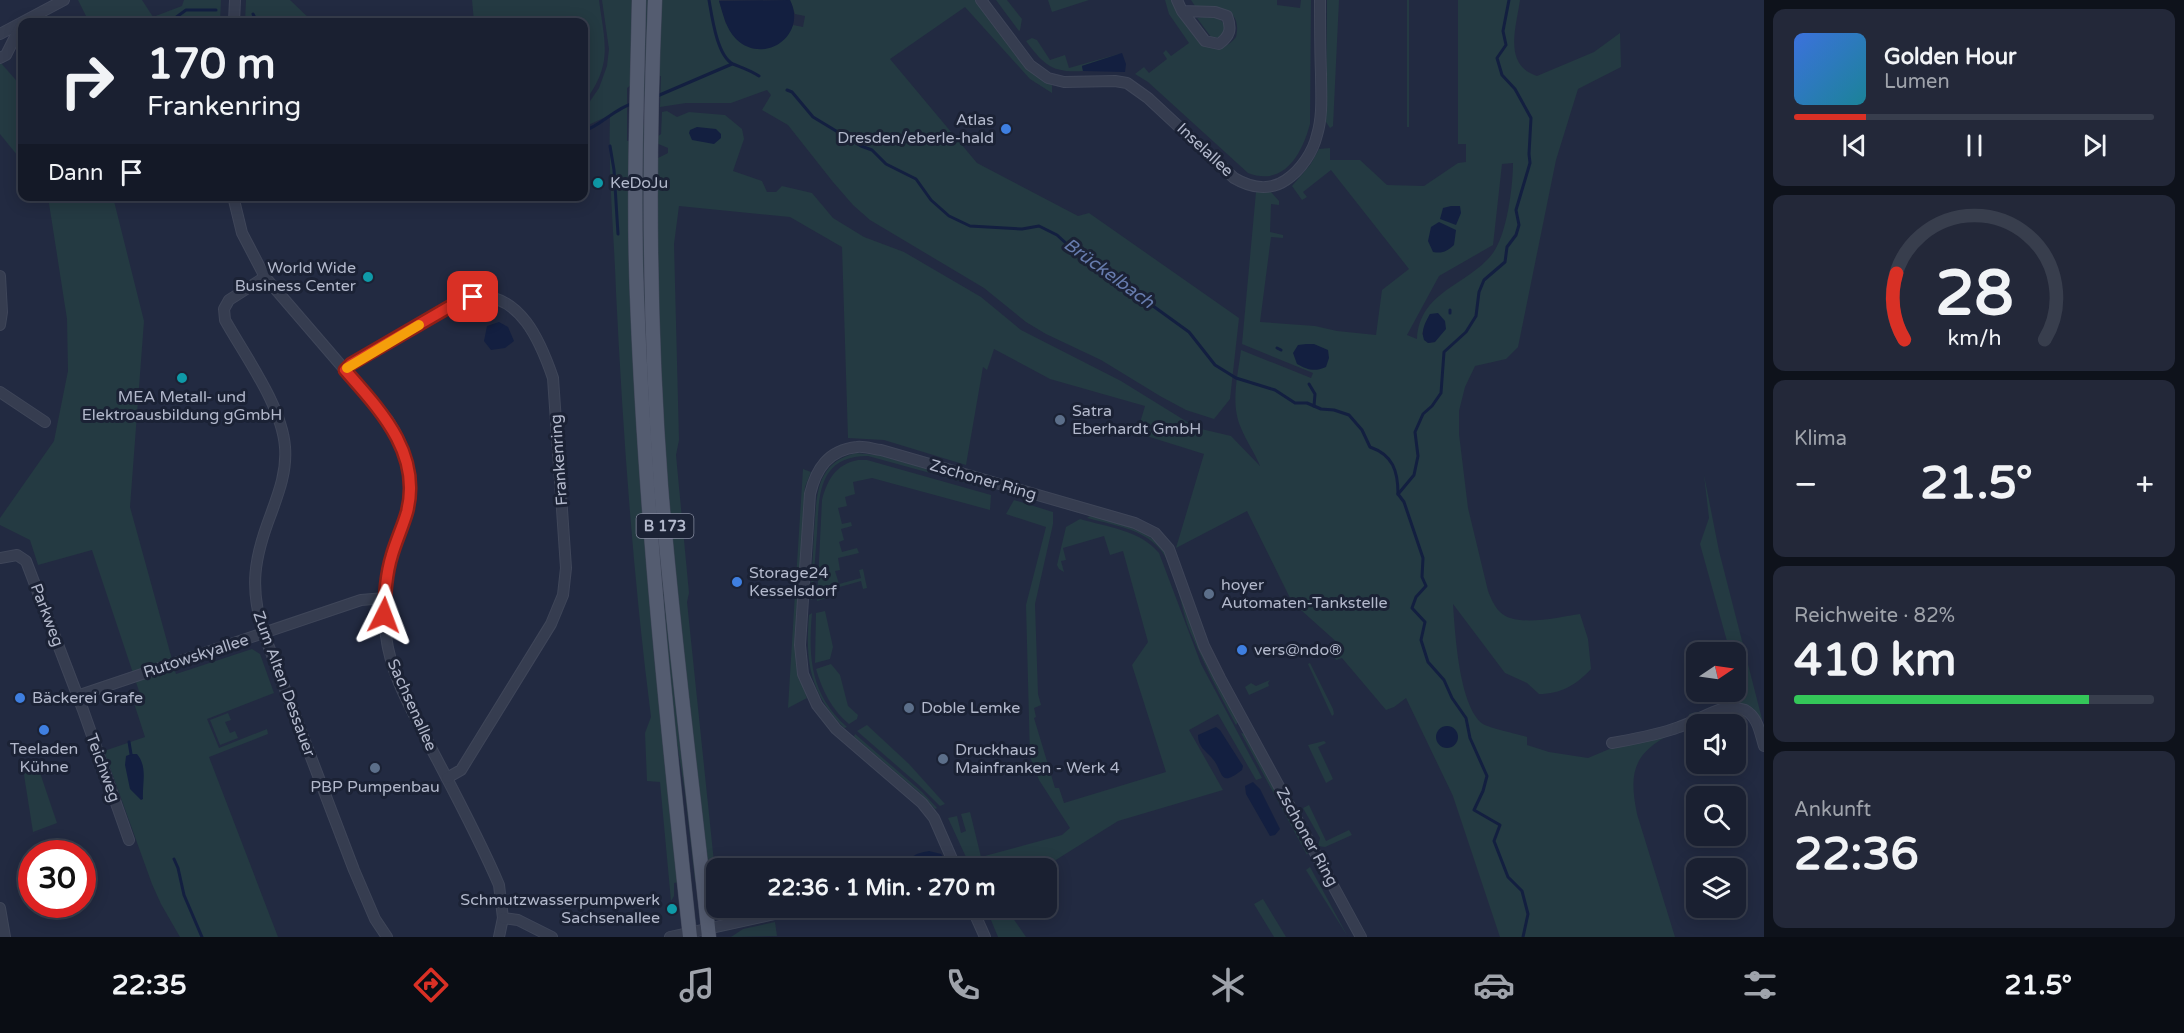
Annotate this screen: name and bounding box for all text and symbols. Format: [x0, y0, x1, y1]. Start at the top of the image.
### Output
text: 170 m [147, 39, 276, 90]
icon: right [48, 42, 126, 120]
text: Golden Hour [1884, 44, 2016, 70]
text: Lumen [1884, 70, 1950, 94]
text: Frankenring [147, 90, 301, 123]
place label: Atlas Dresden/eberle-hald [837, 110, 994, 148]
street label: Inselallee [1173, 119, 1237, 181]
marker: Atlas Dresden/eberle-hald [999, 122, 1013, 136]
icon: previous [1838, 129, 1871, 162]
icon: pause [1958, 129, 1991, 162]
icon: next [2078, 129, 2111, 162]
icon: arrive [115, 156, 148, 189]
text: Dann [48, 160, 103, 186]
place label: KeDoJu [610, 173, 668, 193]
marker: KeDoJu [591, 176, 605, 190]
water label: Brückelbach [1060, 233, 1159, 314]
text: 28 [1935, 257, 2013, 332]
place label: World Wide Business Center [235, 258, 357, 296]
marker: World Wide Business Center [361, 270, 375, 284]
pin [447, 271, 498, 322]
icon: arrive [456, 280, 489, 313]
text: km/h [1947, 325, 2001, 351]
marker: MEA Metall- und Elektroausbildung gGmbH [175, 371, 189, 385]
place label: MEA Metall- und Elektroausbildung gGmbH [82, 387, 282, 425]
place label: Satra Eberhardt GmbH [1072, 401, 1201, 439]
marker: Satra Eberhardt GmbH [1053, 413, 1067, 427]
street label: Frankenring [546, 414, 572, 506]
text: Klima [1794, 427, 1847, 451]
street label: Zschoner Ring [927, 455, 1039, 505]
text: 21.5° [1920, 457, 2033, 511]
text: − [1794, 465, 1818, 504]
text: + [2135, 465, 2154, 504]
road number: B 173 [636, 514, 694, 538]
place label: Storage24 Kesselsdorf [749, 563, 838, 601]
marker: Storage24 Kesselsdorf [730, 575, 744, 589]
place label: hoyer Automaten-Tankstelle [1221, 575, 1388, 613]
street label: Parkweg [26, 581, 68, 649]
position arrow [352, 583, 416, 647]
marker: hoyer Automaten-Tankstelle [1202, 587, 1216, 601]
text: Reichweite · 82% [1794, 604, 1955, 628]
street label: Zum Alten Dessauer [248, 608, 320, 760]
street label: Rutowskyallee [141, 630, 251, 682]
text: 410 km [1794, 634, 1956, 688]
place label: vers@ndo® [1254, 640, 1342, 660]
north arrow [1686, 642, 1746, 702]
map controls [1686, 642, 1746, 918]
marker: vers@ndo® [1235, 643, 1249, 657]
street label: Sachsenallee [383, 656, 441, 754]
place label: Bäckerei Grafe [32, 688, 143, 708]
marker: Bäckerei Grafe [13, 691, 27, 705]
place label: Doble Lemke [921, 698, 1020, 718]
marker: Doble Lemke [902, 701, 916, 715]
button: sound [1686, 714, 1746, 774]
marker: Teeladen Kühne [37, 723, 51, 737]
street label: Teichweg [81, 731, 125, 805]
place label: Teeladen Kühne [10, 739, 78, 777]
place label: Druckhaus Mainfranken - Werk 4 [955, 740, 1120, 778]
marker: Druckhaus Mainfranken - Werk 4 [936, 752, 950, 766]
marker: PBP Pumpenbau [368, 761, 382, 775]
place label: PBP Pumpenbau [310, 777, 440, 797]
street label: Zschoner Ring [1272, 784, 1342, 890]
button: search [1686, 786, 1746, 846]
text: Ankunft [1794, 798, 1871, 822]
text: 22:36 [1794, 828, 1919, 882]
speed limit sign: 30 [18, 840, 96, 918]
button: layers [1686, 858, 1746, 918]
text: 22:36 · 1 Min. · 270 m [768, 875, 995, 901]
place label: Schmutzwasserpumpwerk Sachsenallee [460, 890, 660, 928]
marker: Schmutzwasserpumpwerk Sachsenallee [665, 902, 679, 916]
icon: directions [410, 964, 452, 1006]
icon: music [676, 964, 718, 1006]
icon: phone [942, 964, 984, 1006]
icon: climate [1207, 964, 1249, 1006]
icon: car [1473, 964, 1515, 1006]
icon: filters [1739, 964, 1781, 1006]
text: 22:35 [112, 969, 187, 1002]
text: 21.5° [2005, 969, 2072, 1002]

